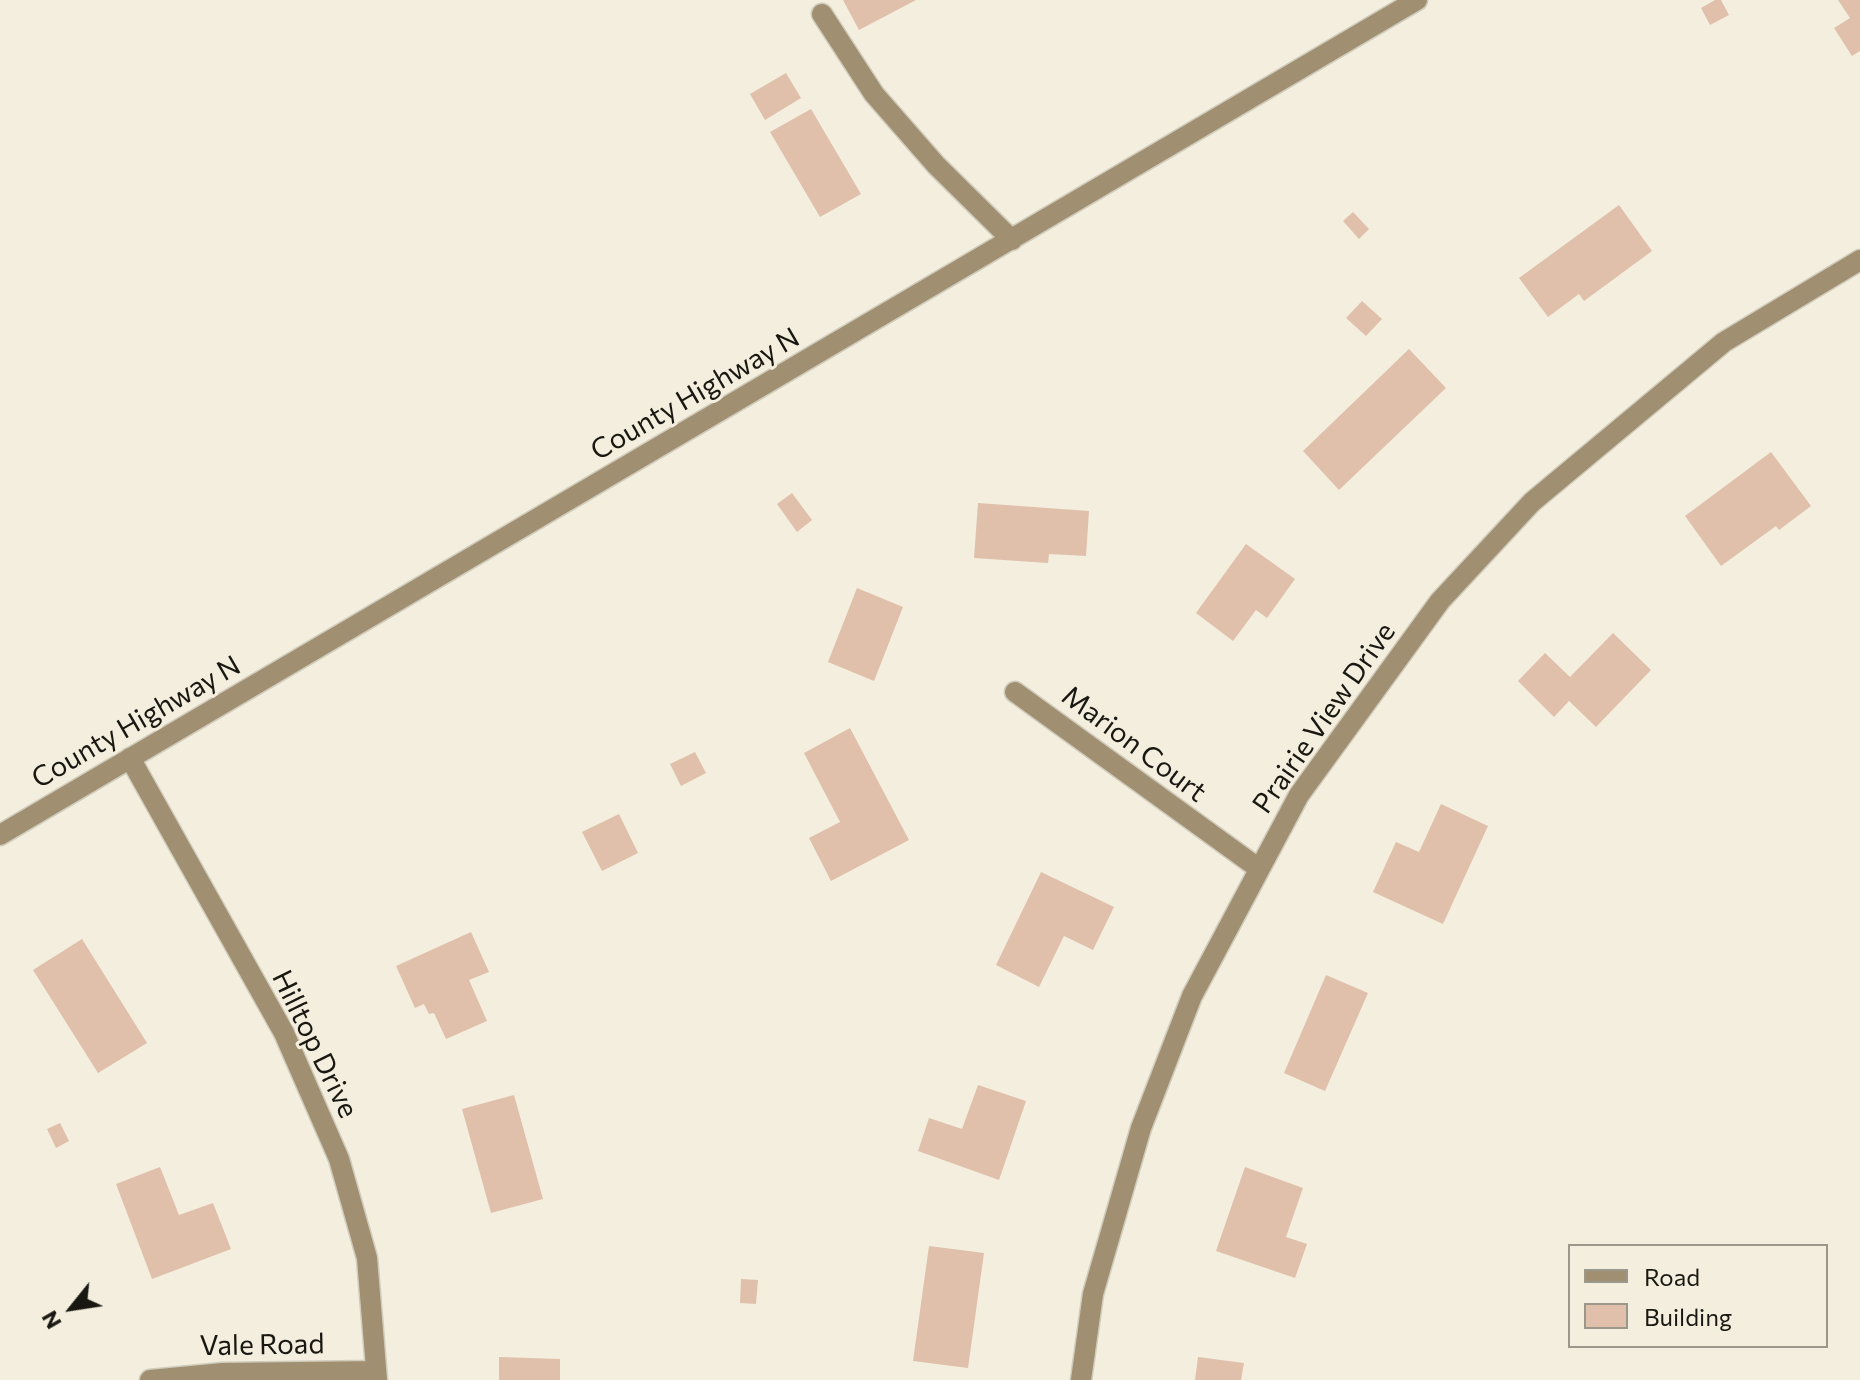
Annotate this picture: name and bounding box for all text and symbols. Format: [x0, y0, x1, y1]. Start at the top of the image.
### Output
street label: County Highway N [585, 321, 805, 467]
street label: Prairie View Drive [1246, 616, 1402, 820]
street label: County Highway N [26, 649, 246, 795]
street label: Marion Court [1055, 679, 1213, 809]
street label: Hilltop Drive [265, 965, 365, 1123]
legend [1568, 1244, 1828, 1348]
text: Road [1644, 1262, 1700, 1291]
north arrow [32, 1268, 112, 1348]
text: Building [1644, 1302, 1732, 1331]
text: N [35, 1306, 67, 1334]
street label: Vale Road [199, 1327, 325, 1363]

